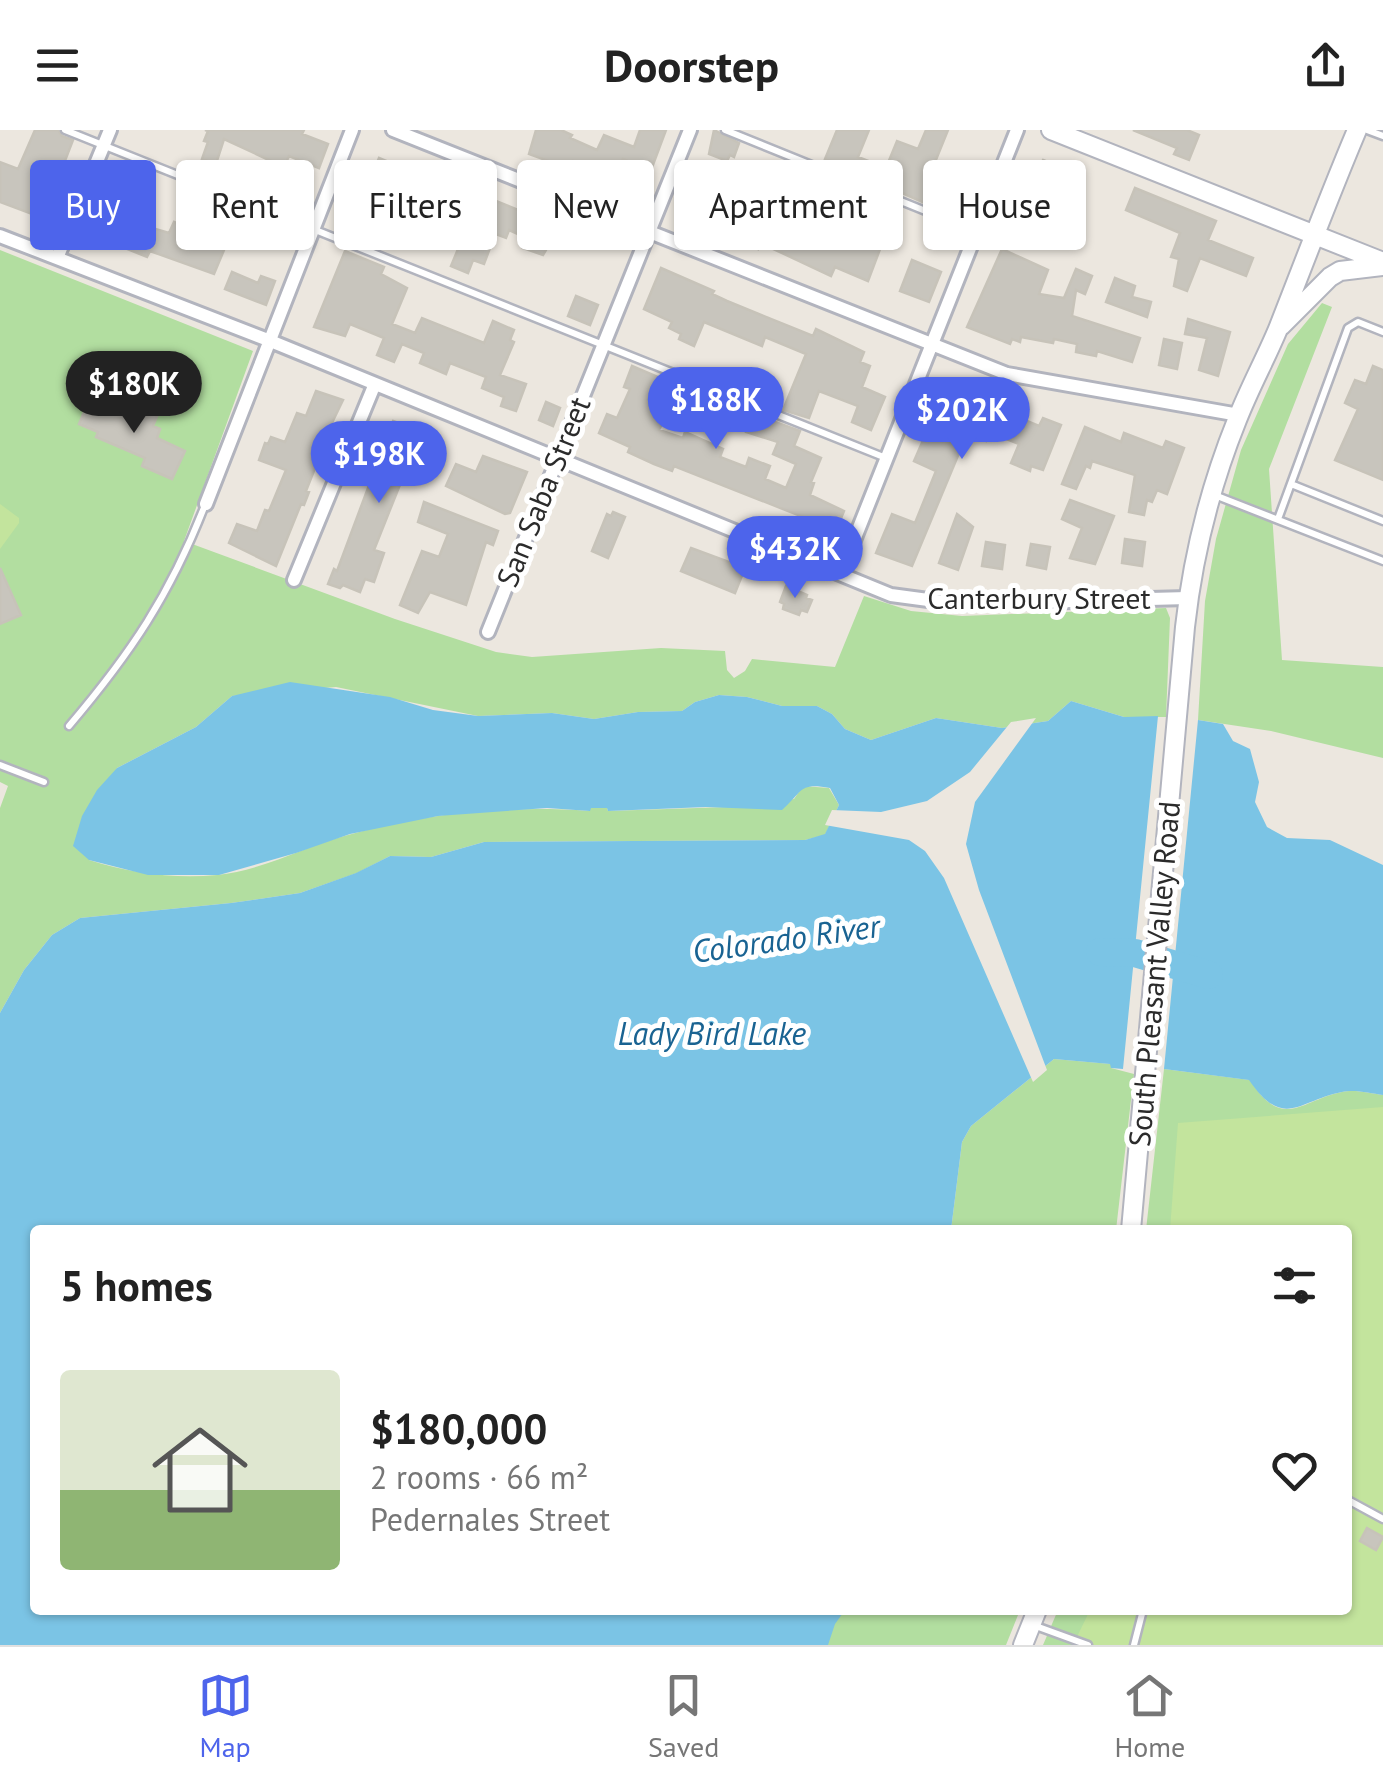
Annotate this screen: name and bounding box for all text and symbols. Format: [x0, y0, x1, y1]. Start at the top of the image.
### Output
text: Doorstep [604, 36, 779, 94]
icon: menu [30, 38, 85, 93]
icon: share [1298, 38, 1353, 93]
chip: Buy [30, 160, 156, 250]
chip: Rent [176, 160, 314, 250]
chip: Filters [334, 160, 497, 250]
chip: New [517, 160, 654, 250]
chip: Apartment [674, 160, 903, 250]
chip: House [923, 160, 1086, 250]
pin: $180K [64, 351, 204, 436]
text: $180K [88, 362, 180, 404]
pin: $188K [646, 367, 786, 452]
pin: $202K [892, 377, 1032, 462]
text: $188K [670, 378, 762, 420]
text: $202K [916, 388, 1008, 430]
street label: San Saba Street [487, 391, 598, 592]
pin: $198K [309, 421, 449, 506]
text: $198K [333, 432, 425, 474]
pin: $432K [725, 516, 865, 601]
text: $432K [749, 527, 841, 569]
street label: Canterbury Street [927, 578, 1151, 617]
street label: South Pleasant Valley Road [1119, 800, 1188, 1148]
water label: Colorado River [690, 904, 885, 972]
water label: Lady Bird Lake [618, 1012, 806, 1054]
text: 5 homes [60, 1258, 213, 1313]
icon: filters [1267, 1258, 1322, 1313]
text: $180,000 [370, 1401, 547, 1456]
icon: home [140, 1410, 260, 1530]
icon: heart [1267, 1443, 1322, 1498]
text: 2 rooms · 66 m² [370, 1456, 588, 1498]
text: Pedernales Street [370, 1498, 610, 1540]
tab: Map [198, 1668, 253, 1765]
tab: Saved [648, 1668, 719, 1765]
tab: Home [1115, 1668, 1185, 1765]

